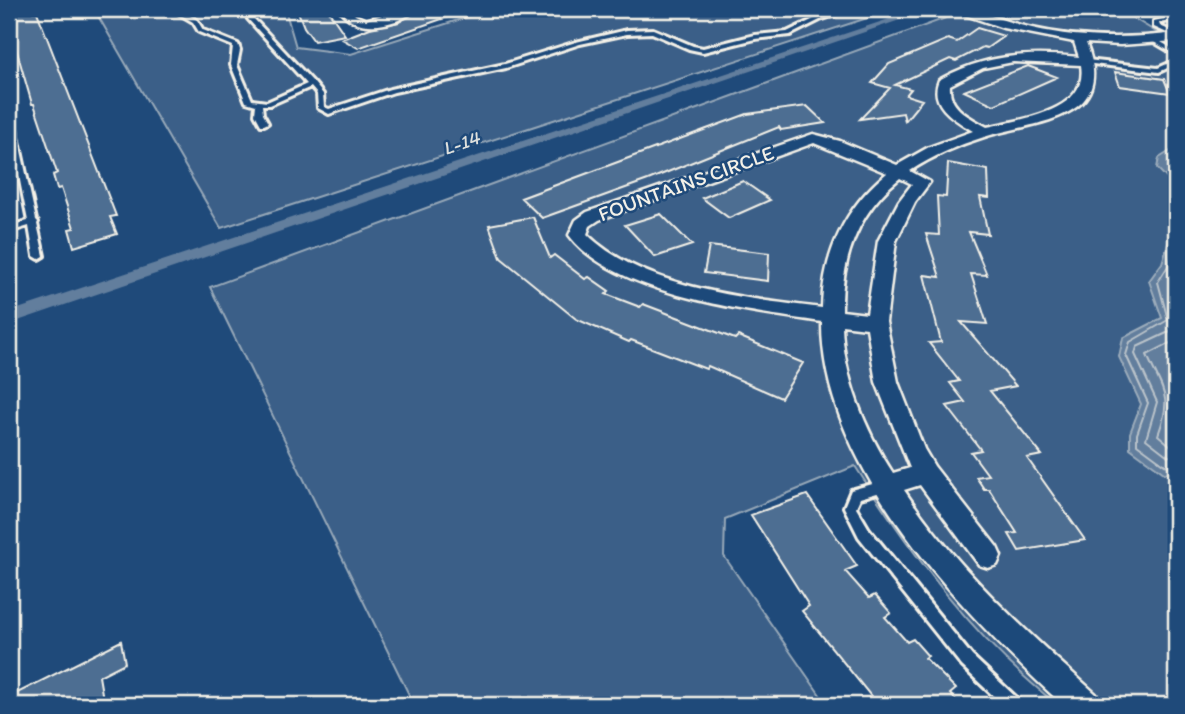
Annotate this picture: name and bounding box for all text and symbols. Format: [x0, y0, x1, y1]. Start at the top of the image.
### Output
water label: L-14 [440, 126, 484, 160]
street label: FOUNTAINS CIRCLE [595, 140, 777, 226]

